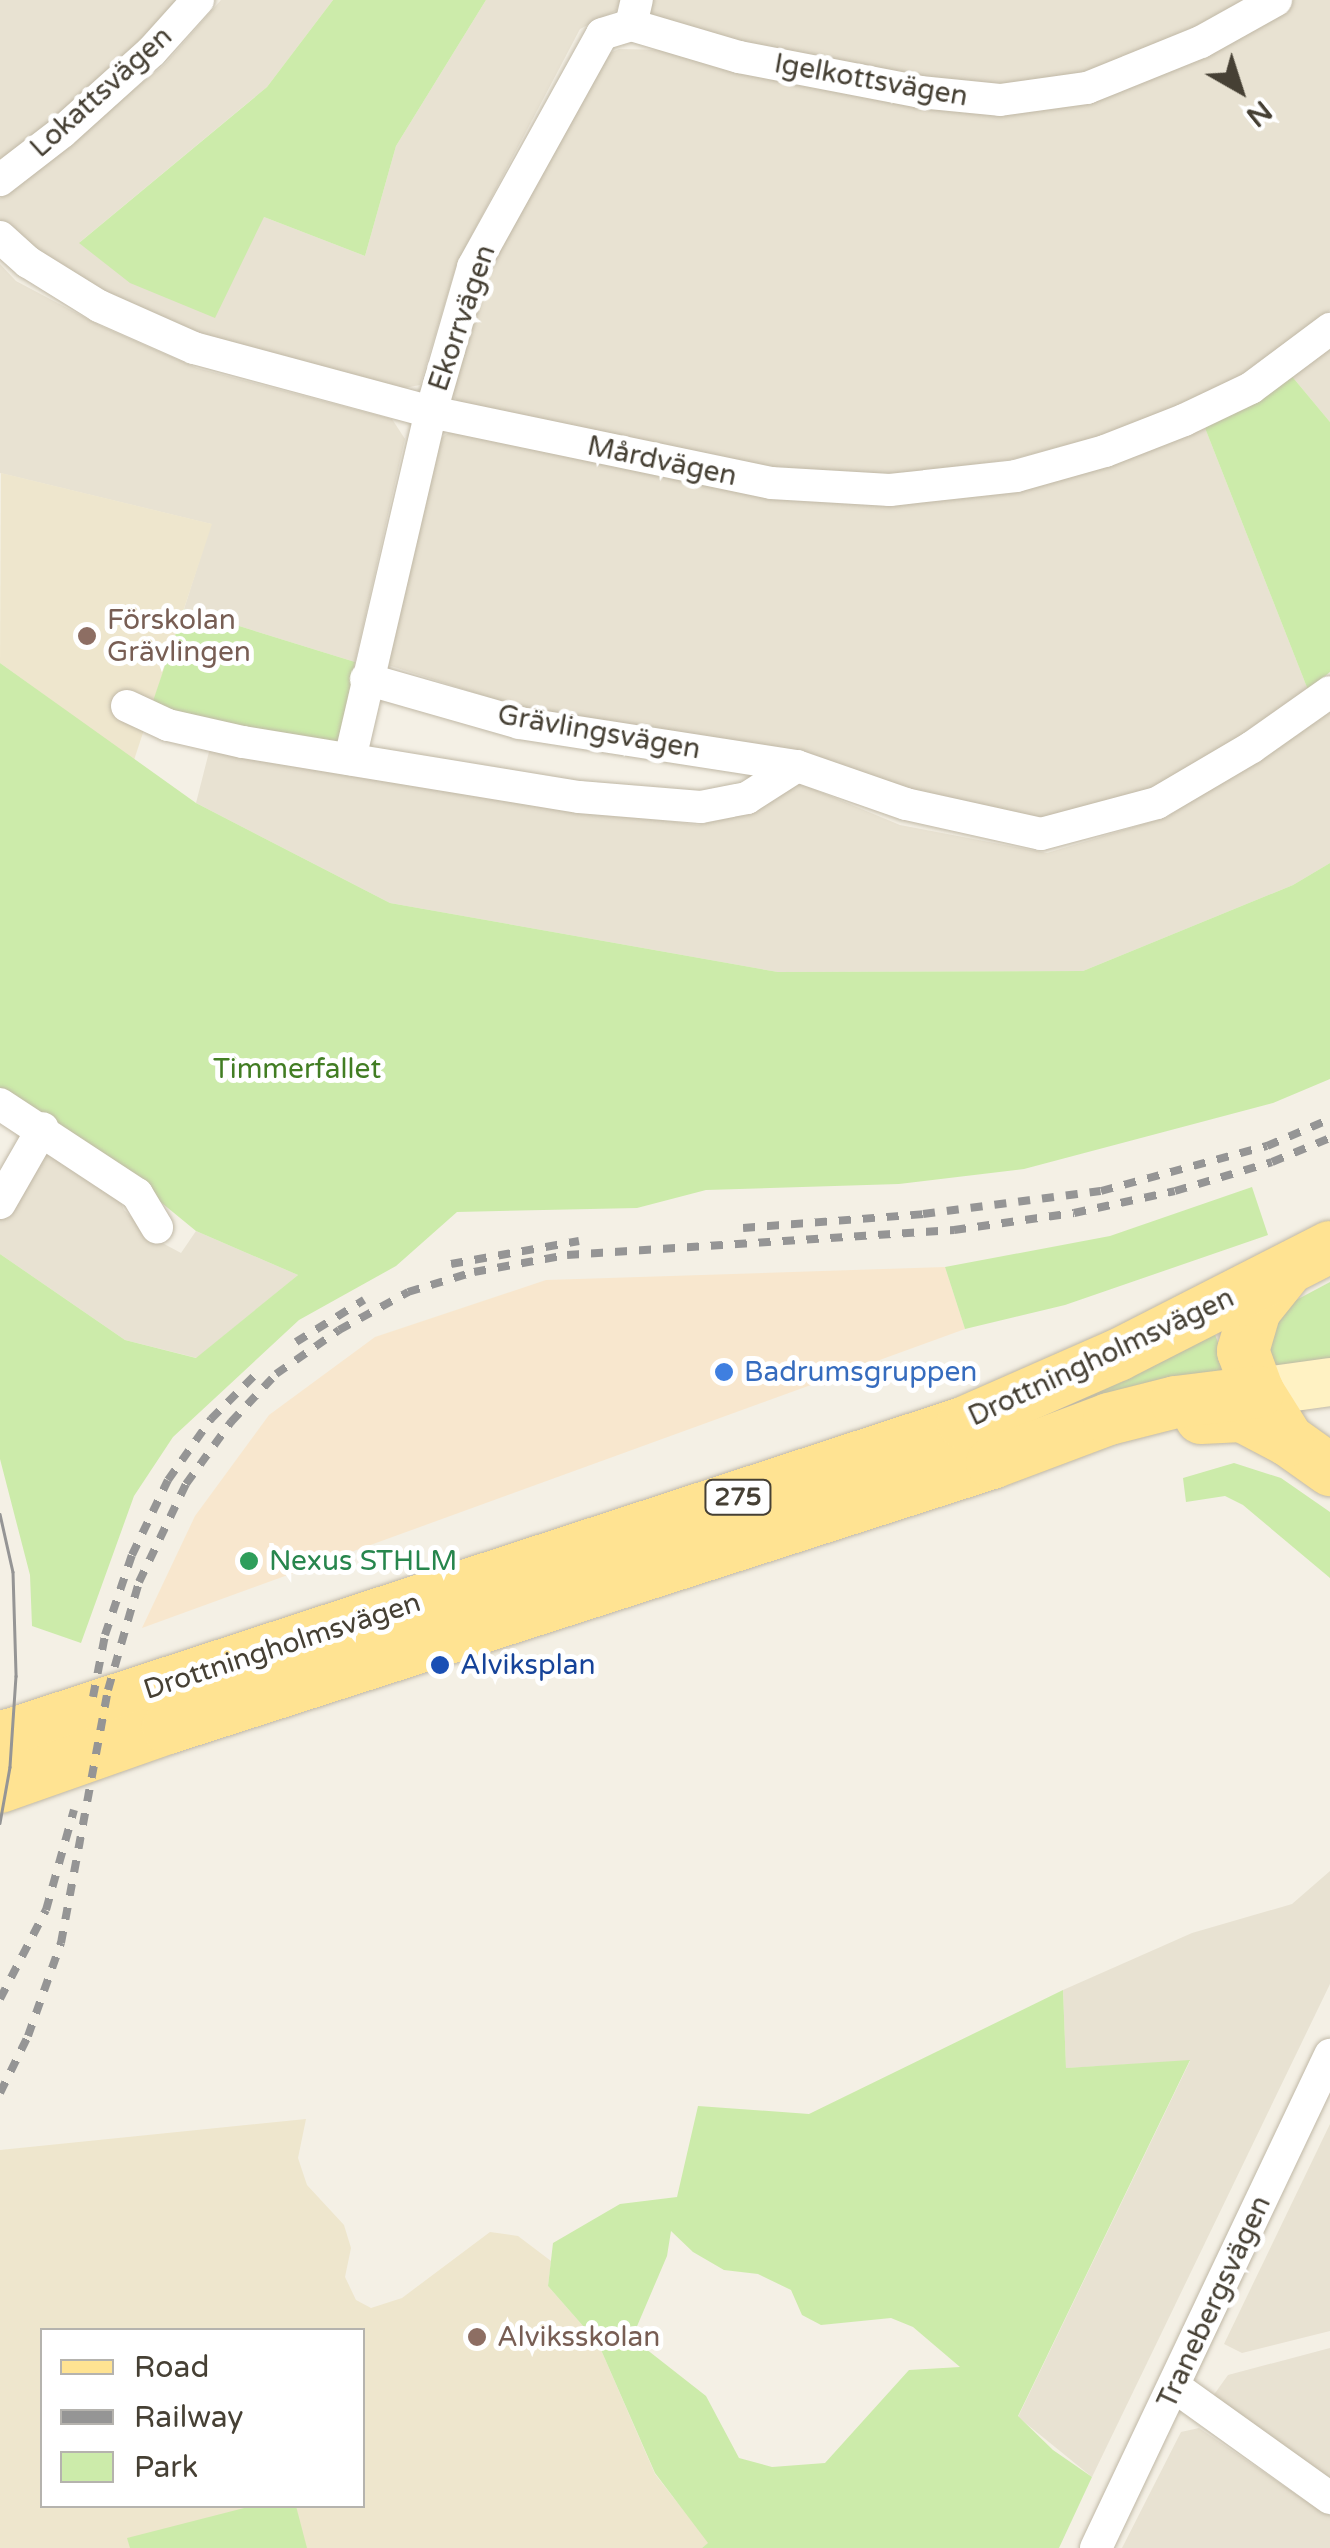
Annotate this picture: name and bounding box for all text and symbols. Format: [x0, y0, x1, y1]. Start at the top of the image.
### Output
street label: Lokattsvägen [23, 20, 179, 164]
north arrow [1190, 40, 1290, 140]
street label: Igelkottsvägen [772, 46, 970, 114]
text: N [1239, 93, 1278, 134]
street label: Ekorrvägen [421, 241, 503, 395]
street label: Mårdvägen [584, 429, 740, 493]
place label: Förskolan Grävlingen [107, 603, 251, 669]
marker: Förskolan Grävlingen [76, 625, 98, 647]
street label: Grävlingsvägen [495, 698, 703, 766]
park label: Timmerfallet [213, 1052, 381, 1086]
street label: Drottningholmsvägen [963, 1281, 1239, 1433]
place label: Badrumsgruppen [744, 1355, 977, 1389]
marker: Badrumsgruppen [713, 1361, 735, 1383]
road number: 275 [703, 1477, 773, 1517]
place label: Nexus STHLM [269, 1544, 457, 1578]
marker: Nexus STHLM [238, 1550, 260, 1572]
street label: Drottningholmsvägen [139, 1585, 425, 1707]
place label: Alviksplan [460, 1648, 595, 1682]
marker: Alviksplan [429, 1654, 451, 1676]
street label: Tranebergsvägen [1150, 2190, 1278, 2414]
place label: Alviksskolan [497, 2320, 660, 2354]
marker: Alviksskolan [466, 2326, 488, 2348]
legend [40, 2328, 365, 2508]
text: Road [134, 2349, 209, 2386]
text: Railway [134, 2399, 243, 2436]
text: Park [134, 2449, 198, 2486]

